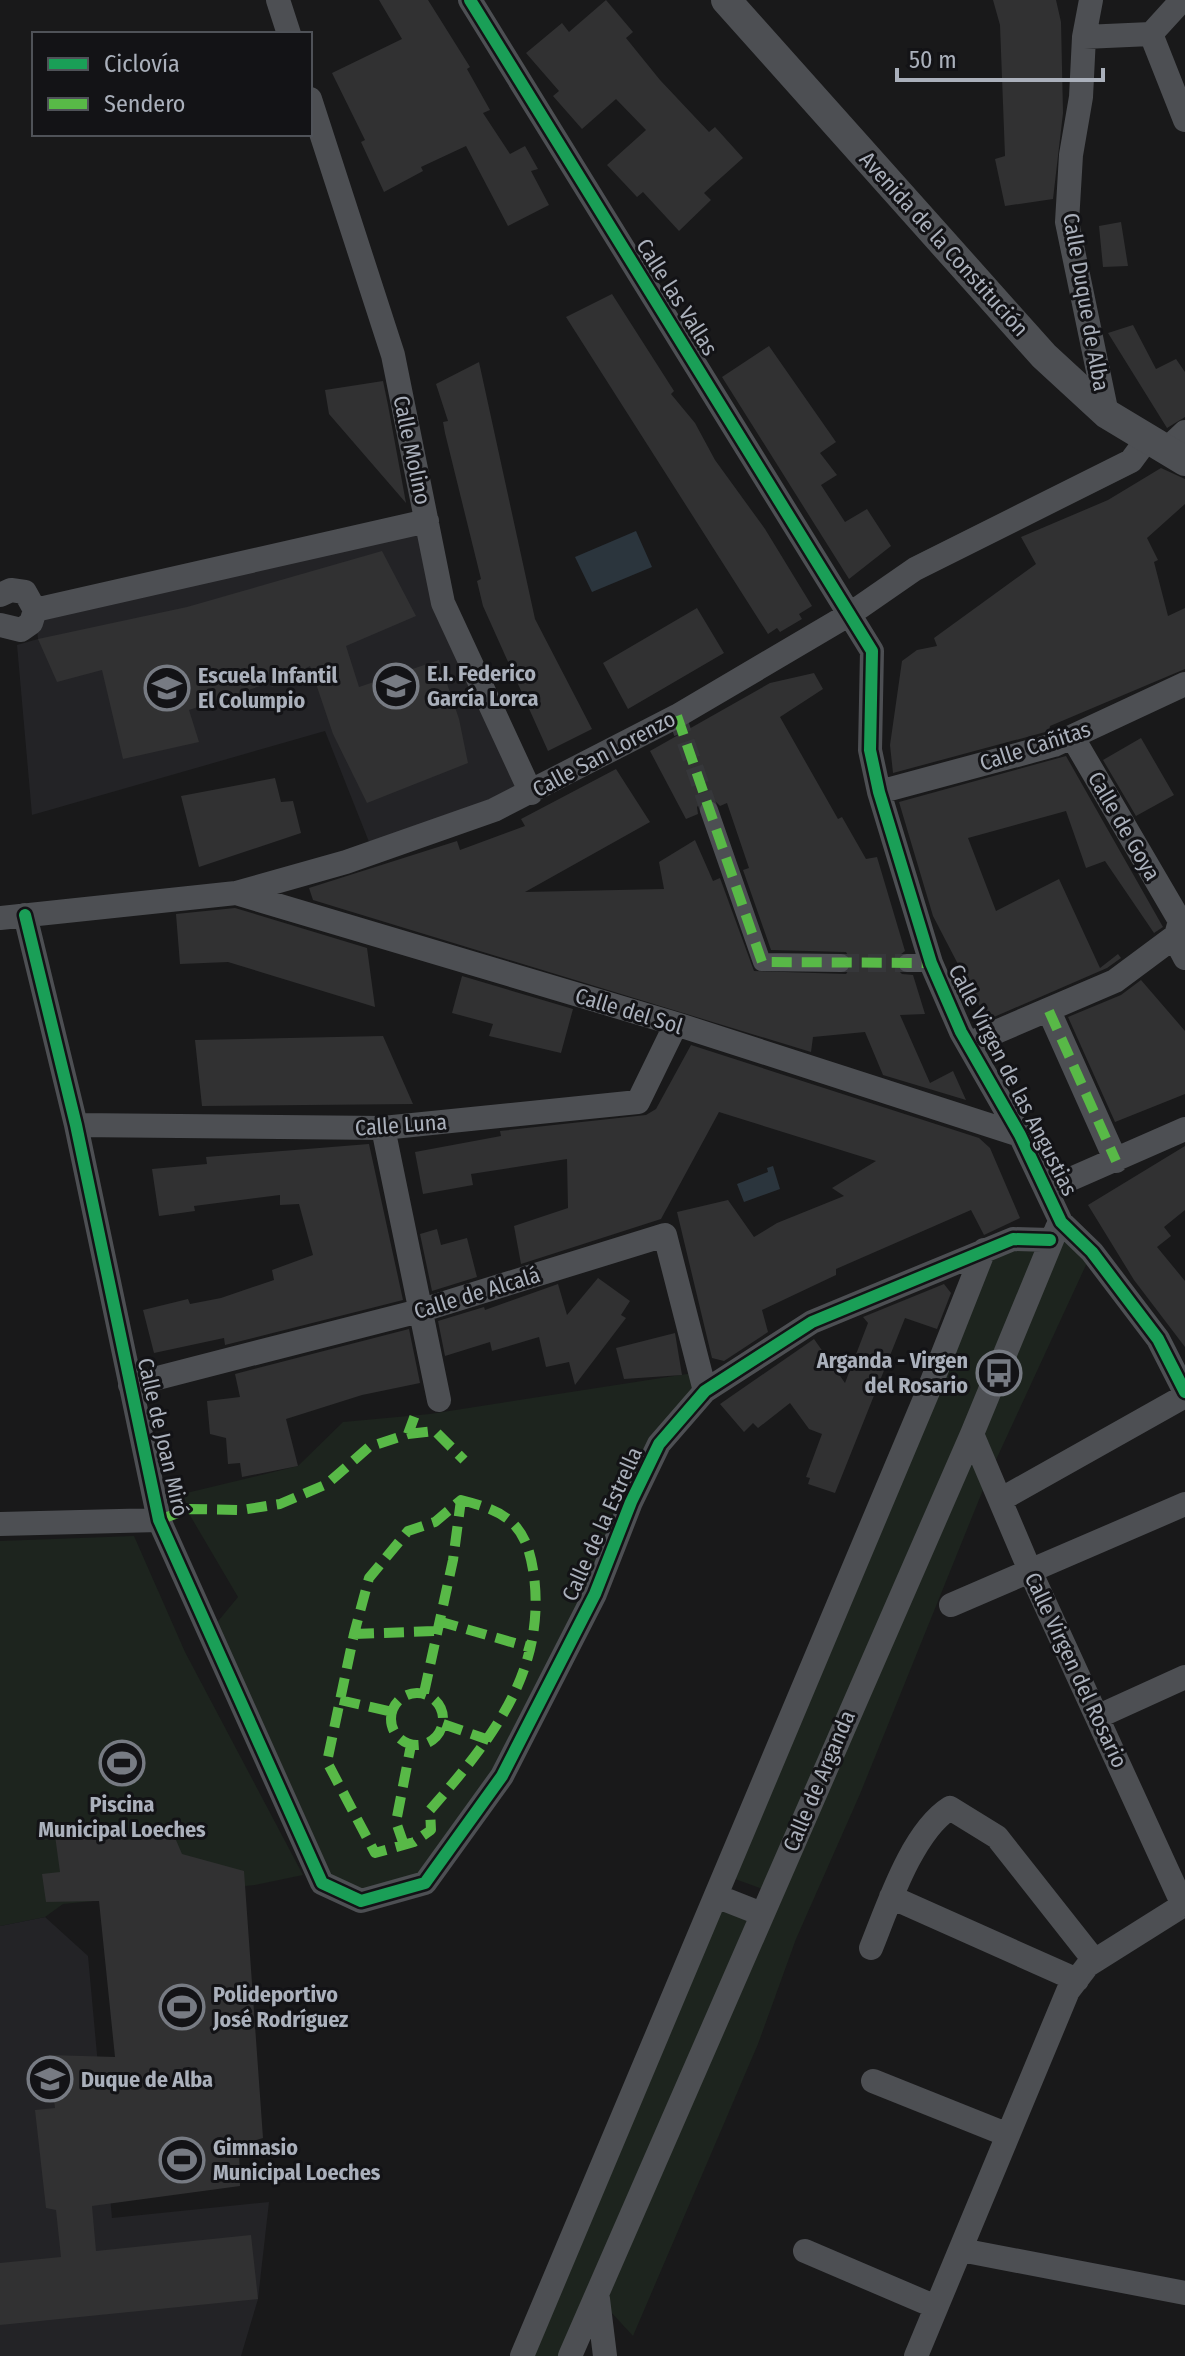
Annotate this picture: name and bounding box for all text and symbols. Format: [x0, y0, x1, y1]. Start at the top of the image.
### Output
legend [32, 32, 312, 136]
scale bar [897, 32, 1103, 82]
text: 50 m [909, 46, 957, 74]
text: Ciclovía [104, 50, 180, 78]
text: Sendero [104, 90, 185, 118]
street label: Avenida de la Constitución [854, 146, 1034, 342]
street label: Calle Duque de Alba [1057, 211, 1115, 393]
street label: Calle las Vallas [630, 234, 724, 360]
street label: Calle Molino [387, 393, 437, 507]
place label: E.I. Federico García Lorca [427, 660, 538, 712]
place label: Escuela Infantil El Columpio [198, 662, 338, 714]
school or university icon: E.I. Federico García Lorca [372, 662, 420, 710]
school or university icon: Escuela Infantil El Columpio [143, 664, 191, 712]
street label: Calle San Lorenzo [528, 705, 680, 803]
street label: Calle Cañitas [976, 715, 1094, 777]
street label: Calle de Goya [1082, 767, 1166, 885]
street label: Calle Virgen de las Angustias [943, 960, 1083, 1200]
street label: Calle del Sol [572, 982, 686, 1040]
street label: Calle Luna [354, 1108, 448, 1142]
street label: Calle de Alcalá [411, 1261, 543, 1325]
place label: Arganda - Virgen del Rosario [816, 1347, 968, 1399]
bus stop icon: Arganda - Virgen del Rosario [975, 1349, 1023, 1397]
street label: Calle de Joan Miró [132, 1355, 194, 1519]
street label: Calle de la Estrella [556, 1443, 648, 1605]
street label: Calle Virgen del Rosario [1019, 1568, 1133, 1772]
street label: Calle de Arganda [777, 1706, 861, 1856]
sports icon: Piscina Municipal Loeches [98, 1739, 146, 1787]
place label: Piscina Municipal Loeches [38, 1791, 206, 1843]
place label: Polideportivo José Rodríguez [212, 1981, 348, 2033]
sports icon: Polideportivo José Rodríguez [158, 1983, 206, 2031]
school or university icon: Duque de Alba [26, 2055, 74, 2103]
place label: Duque de Alba [81, 2066, 213, 2093]
place label: Gimnasio Municipal Loeches [213, 2134, 381, 2186]
sports icon: Gimnasio Municipal Loeches [158, 2136, 206, 2184]

